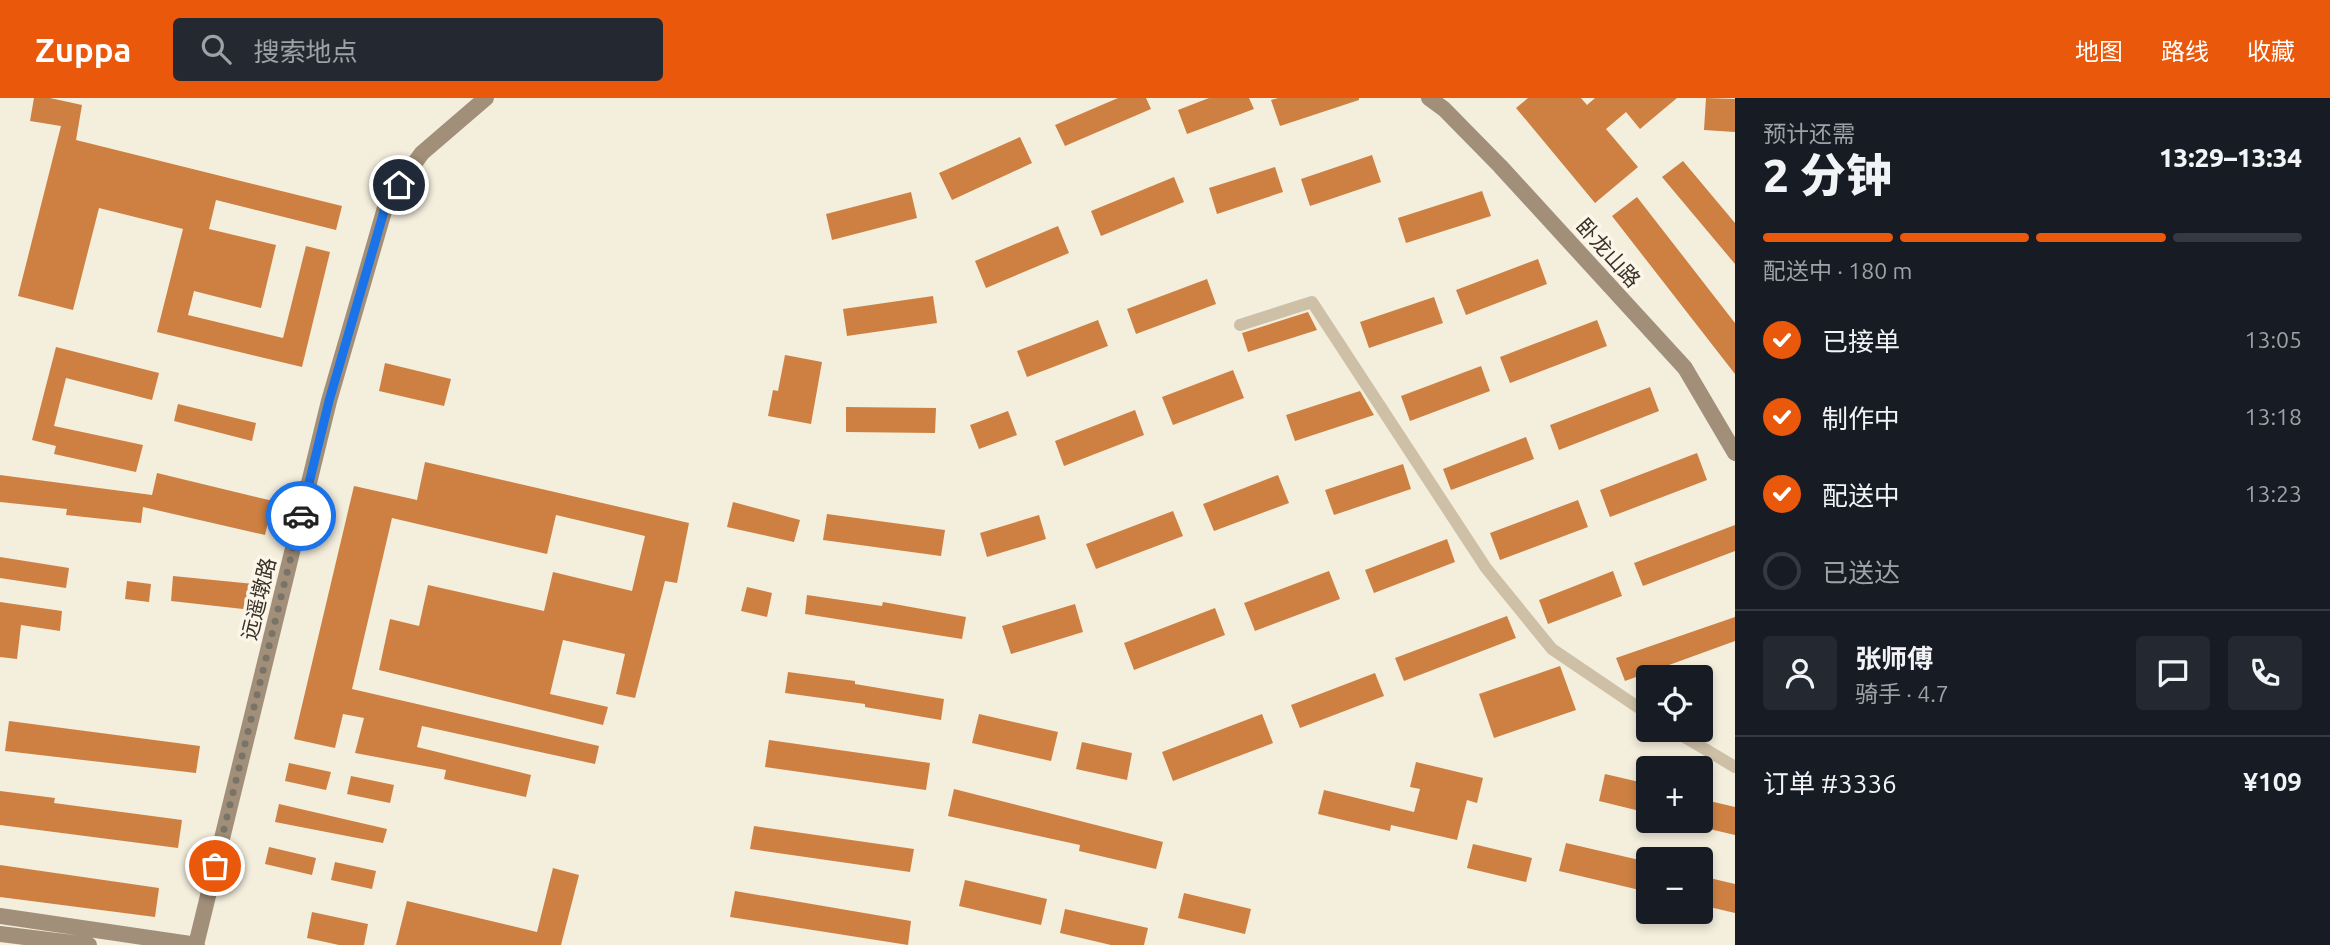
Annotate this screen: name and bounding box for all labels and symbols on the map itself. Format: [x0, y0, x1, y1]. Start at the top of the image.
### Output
pin [369, 155, 429, 215]
street label: 卧龙山路 [1572, 213, 1646, 292]
courier [266, 481, 336, 551]
street label: 远遥墩路 [236, 555, 280, 642]
pin [185, 836, 245, 896]

